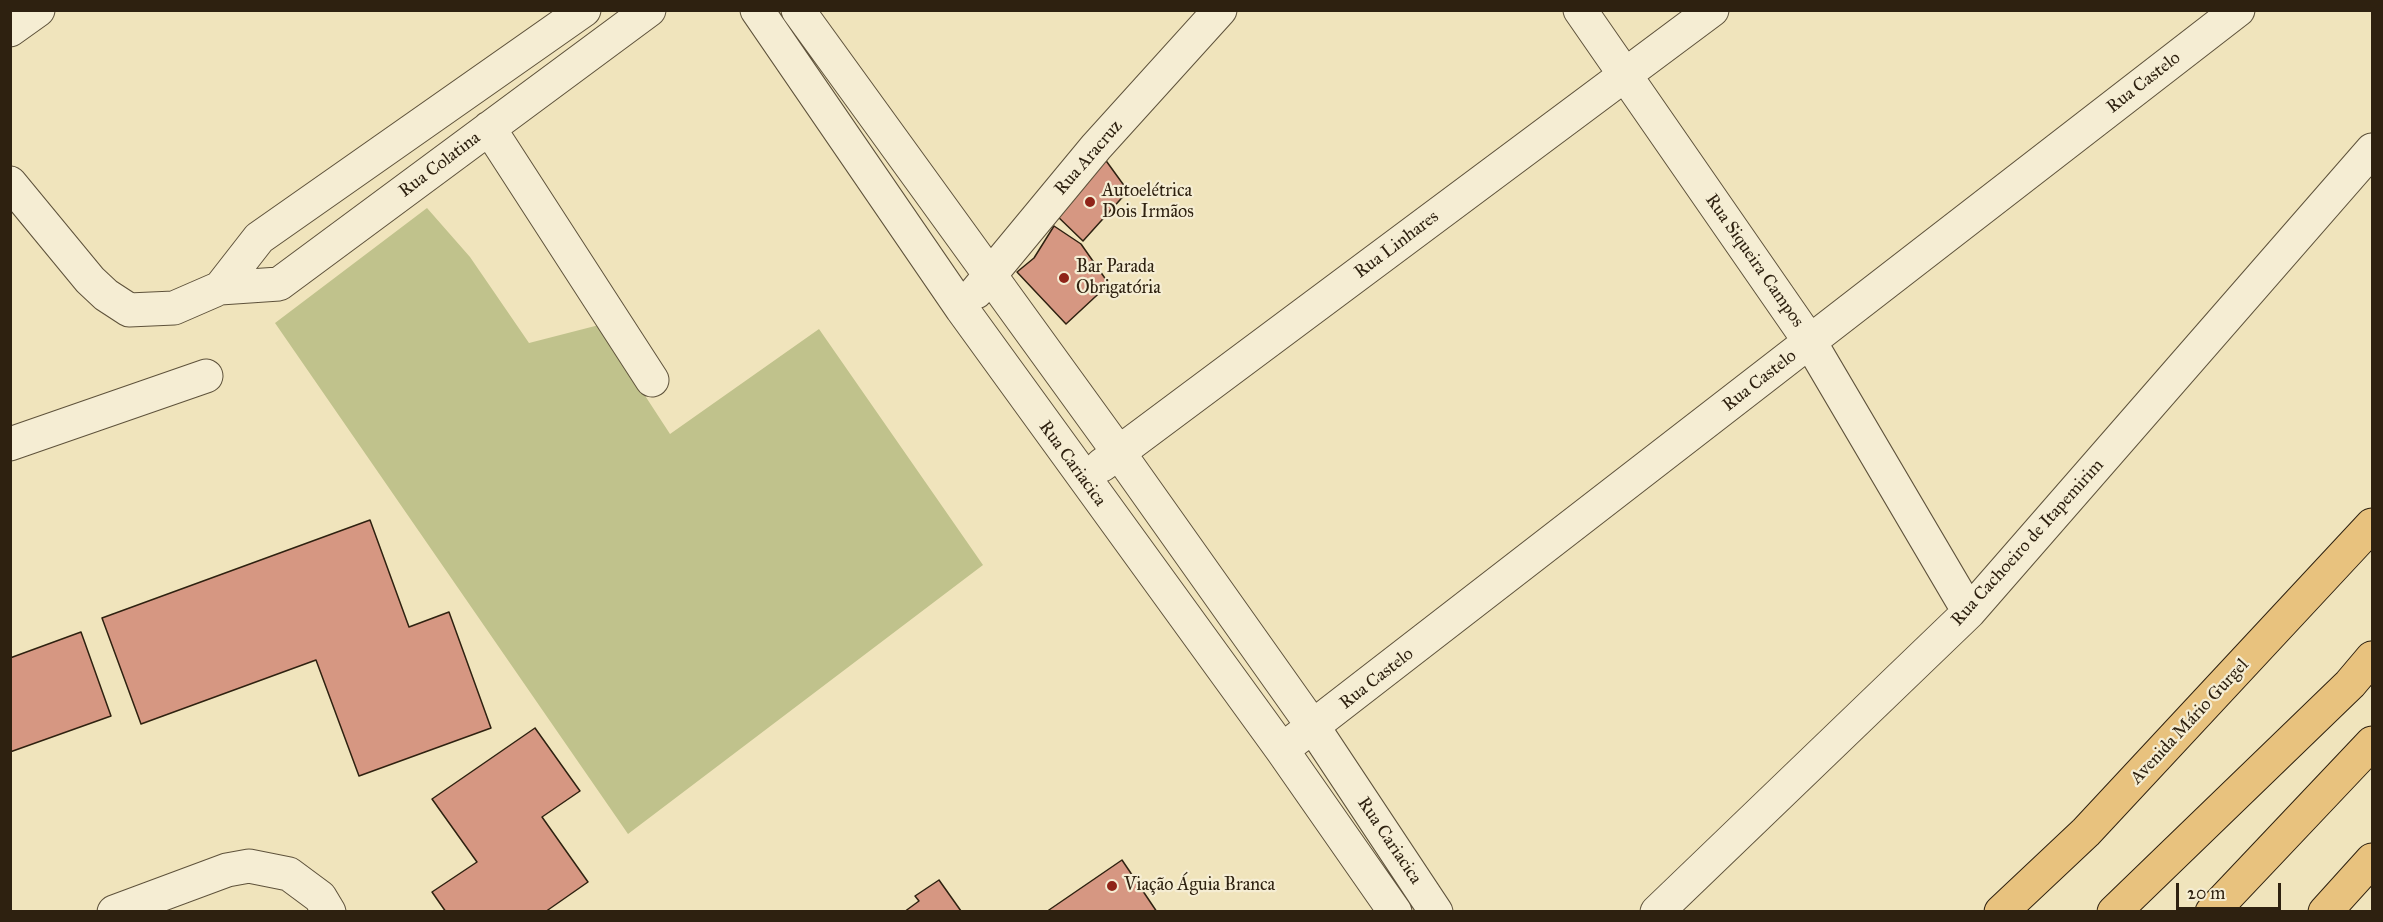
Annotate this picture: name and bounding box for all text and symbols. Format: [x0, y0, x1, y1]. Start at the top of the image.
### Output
street label: Rua Castelo [2103, 47, 2185, 119]
street label: Rua Aracruz [1051, 116, 1127, 200]
street label: Rua Colatina [395, 127, 485, 203]
place label: Autoelétrica Dois Irmãos [1102, 181, 1194, 224]
street label: Rua Siqueira Campos [1700, 190, 1808, 332]
marker: Autoelétrica Dois Irmãos [1083, 195, 1097, 209]
street label: Rua Linhares [1351, 206, 1443, 284]
place label: Bar Parada Obrigatória [1076, 257, 1161, 300]
marker: Bar Parada Obrigatória [1057, 271, 1071, 285]
street label: Rua Castelo [1719, 345, 1801, 417]
street label: Rua Cariacica [1034, 417, 1110, 511]
street label: Rua Cachoeiro de Itapemirim [1947, 455, 2109, 631]
street label: Rua Castelo [1336, 643, 1418, 715]
street label: Avenida Mário Gurgel [2126, 655, 2254, 789]
street label: Rua Cariacica [1352, 793, 1426, 889]
scale bar [2179, 871, 2284, 909]
place label: Viação Águia Branca [1124, 875, 1275, 897]
marker: Viação Águia Branca [1105, 879, 1119, 893]
text: 20 m [2187, 882, 2225, 904]

